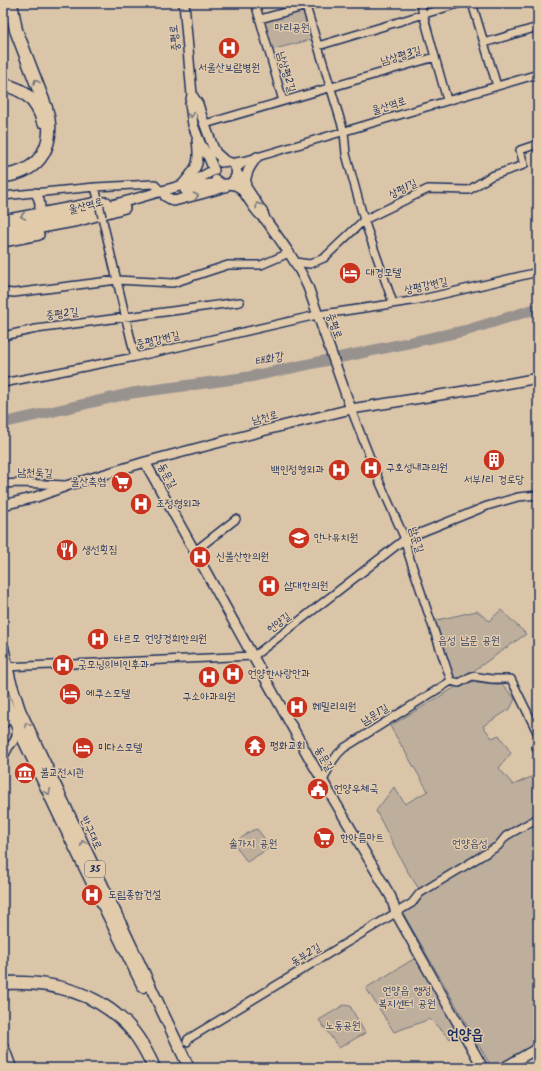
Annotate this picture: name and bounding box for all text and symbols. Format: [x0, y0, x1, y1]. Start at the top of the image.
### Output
park label: 마리공원 [274, 19, 310, 37]
street label: 중평로 [165, 24, 185, 52]
hospital icon: 서울산보람병원 [216, 35, 242, 61]
street label: 남상평3길 [378, 42, 424, 70]
street label: 남상평2길 [272, 49, 300, 95]
place label: 서울산보람병원 [198, 59, 260, 77]
one-way arrow [33, 78, 41, 85]
street label: 울산역로 [369, 92, 409, 120]
one-way arrow [186, 112, 195, 118]
street label: 상평1길 [386, 174, 421, 204]
one-way arrow [193, 192, 200, 200]
street label: 울산역로 [67, 193, 105, 219]
one-way arrow [256, 202, 263, 209]
one-way arrow [20, 211, 26, 220]
hotel icon: 대경모텔 [337, 260, 363, 286]
place label: 대경모텔 [366, 264, 402, 282]
street label: 상평강변길 [402, 273, 450, 299]
street label: 중평2길 [45, 303, 80, 325]
street label: 중평로 [321, 310, 347, 342]
street label: 중평강변길 [134, 326, 182, 354]
water label: 태화강 [253, 346, 286, 371]
street label: 남천로 [250, 406, 280, 430]
building icon: 서부1리 경로당 [481, 447, 507, 473]
hospital icon: 구호성내과의원 [358, 455, 384, 481]
hospital icon: 백인정형외과 [326, 457, 352, 483]
place label: 구호성내과의원 [386, 459, 448, 477]
street label: 동문길 [153, 460, 181, 492]
place label: 백인정형외과 [271, 461, 324, 479]
street label: 남천둑길 [17, 463, 53, 483]
supermarket icon: 울산축협 [109, 469, 135, 495]
place label: 서부1리 경로당 [464, 471, 525, 489]
place label: 울산축협 [71, 473, 106, 491]
hospital icon: 조정형외과 [128, 491, 154, 517]
place label: 조정형외과 [156, 495, 200, 513]
school or university icon: 안나유치원 [286, 525, 312, 551]
street label: 남문길 [404, 525, 429, 555]
place label: 안나유치원 [314, 529, 358, 547]
restaurant icon: 생선횟집 [54, 537, 80, 563]
place label: 생선횟집 [82, 541, 117, 559]
hospital icon: 신불산한의원 [187, 544, 213, 570]
place label: 신불산한의원 [216, 548, 269, 566]
hospital icon: 삼대한의원 [256, 573, 282, 599]
place label: 삼대한의원 [284, 577, 328, 595]
street label: 헌양길 [263, 608, 295, 638]
hospital icon: 타르모 언양경희한의원 [85, 626, 111, 652]
place label: 타르모 언양경희한의원 [114, 630, 207, 648]
park label: 읍성 남문 공원 [438, 632, 500, 650]
hospital icon: 굿모닝이비인후과 [50, 652, 76, 678]
place label: 굿모닝이비인후과 [78, 656, 149, 674]
hospital icon: 언양한사랑안과 [220, 661, 246, 687]
hospital icon: 구소아과의원 [196, 664, 222, 690]
place label: 언양한사랑안과 [248, 665, 310, 683]
hotel icon: 에쿠스모텔 [57, 681, 83, 707]
place label: 에쿠스모텔 [86, 685, 130, 703]
place label: 구소아과의원 [182, 688, 236, 706]
hospital icon: 훼밀리의원 [284, 694, 310, 720]
place label: 훼밀리의원 [312, 698, 356, 716]
street label: 남문1길 [358, 699, 393, 731]
one-way arrow [24, 722, 32, 730]
temple icon: 평화교회 [242, 733, 268, 759]
hotel icon: 미다스모텔 [70, 735, 96, 761]
place label: 평화교회 [270, 737, 305, 755]
place label: 미다스모텔 [98, 739, 142, 757]
street label: 동문길 [310, 743, 339, 775]
museum icon: 불교전시관 [12, 760, 38, 786]
place label: 불교전시관 [40, 764, 84, 782]
public building icon: 언양우체국 [305, 776, 331, 802]
place label: 언양우체국 [334, 780, 378, 798]
one-way arrow [43, 788, 51, 795]
street label: 반구대로 [75, 813, 107, 853]
supermarket icon: 한아름마트 [311, 825, 337, 851]
place label: 한아름마트 [340, 829, 384, 847]
park label: 솔가지 공원 [229, 835, 277, 853]
park label: 언양읍성 [452, 835, 488, 853]
one-way arrow [80, 839, 88, 847]
road number: 35 [85, 861, 105, 877]
hospital icon: 도림종합건설 [79, 882, 105, 908]
place label: 도림종합건설 [108, 886, 161, 904]
street label: 동부2길 [287, 939, 325, 971]
park label: 언양읍 행정 복지센터 공원 [378, 982, 436, 1013]
park label: 노동공원 [325, 1017, 361, 1035]
district label: 언양읍 [447, 1023, 483, 1047]

